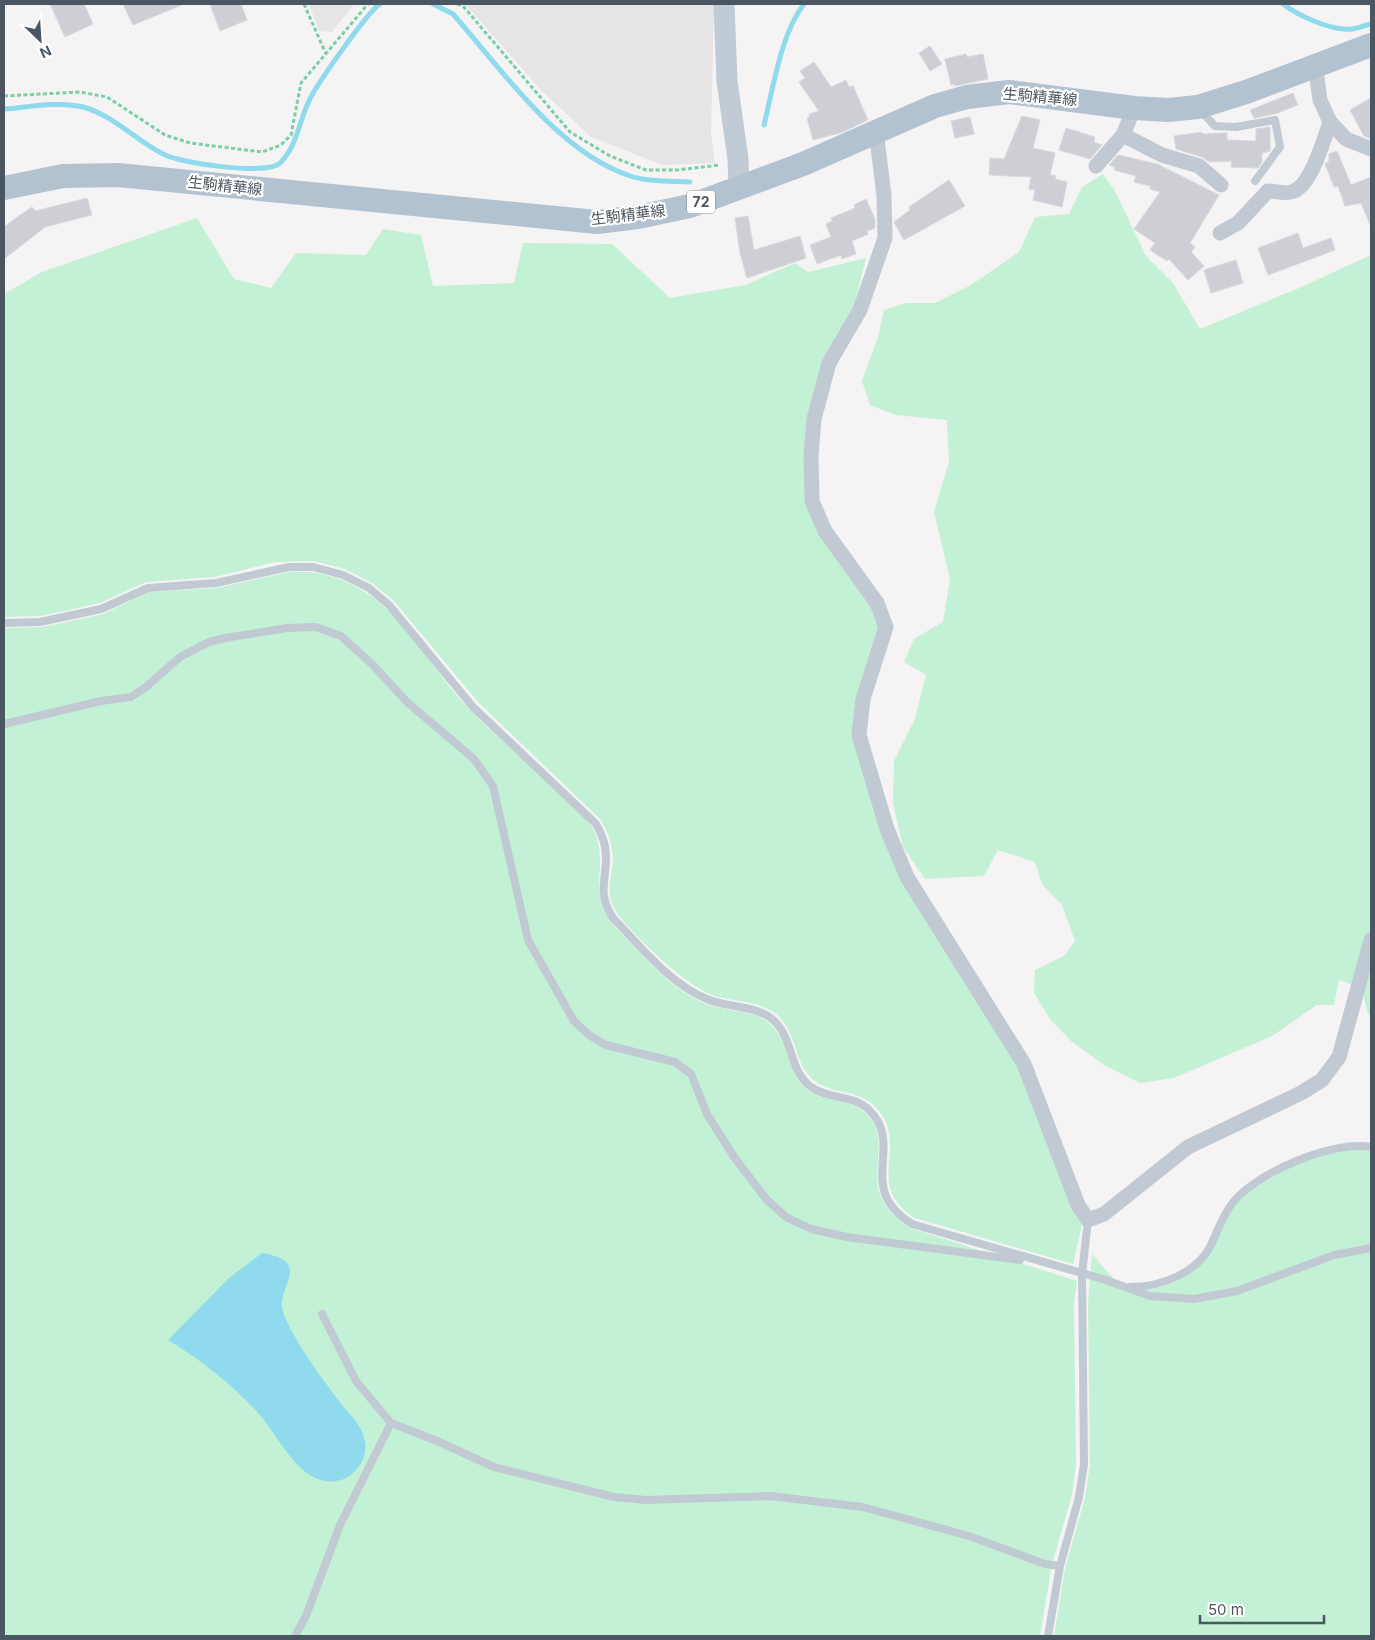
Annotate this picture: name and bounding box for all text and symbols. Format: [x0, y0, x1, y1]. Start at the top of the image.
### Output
north arrow [15, 15, 65, 65]
text: N [37, 42, 54, 62]
street label: 生駒精華線 [1002, 84, 1078, 109]
street label: 生駒精華線 [187, 172, 263, 199]
road number: 72 [687, 190, 715, 213]
street label: 生駒精華線 [590, 201, 666, 229]
scale bar [1200, 1592, 1324, 1624]
text: 50 m [1208, 1600, 1244, 1619]

